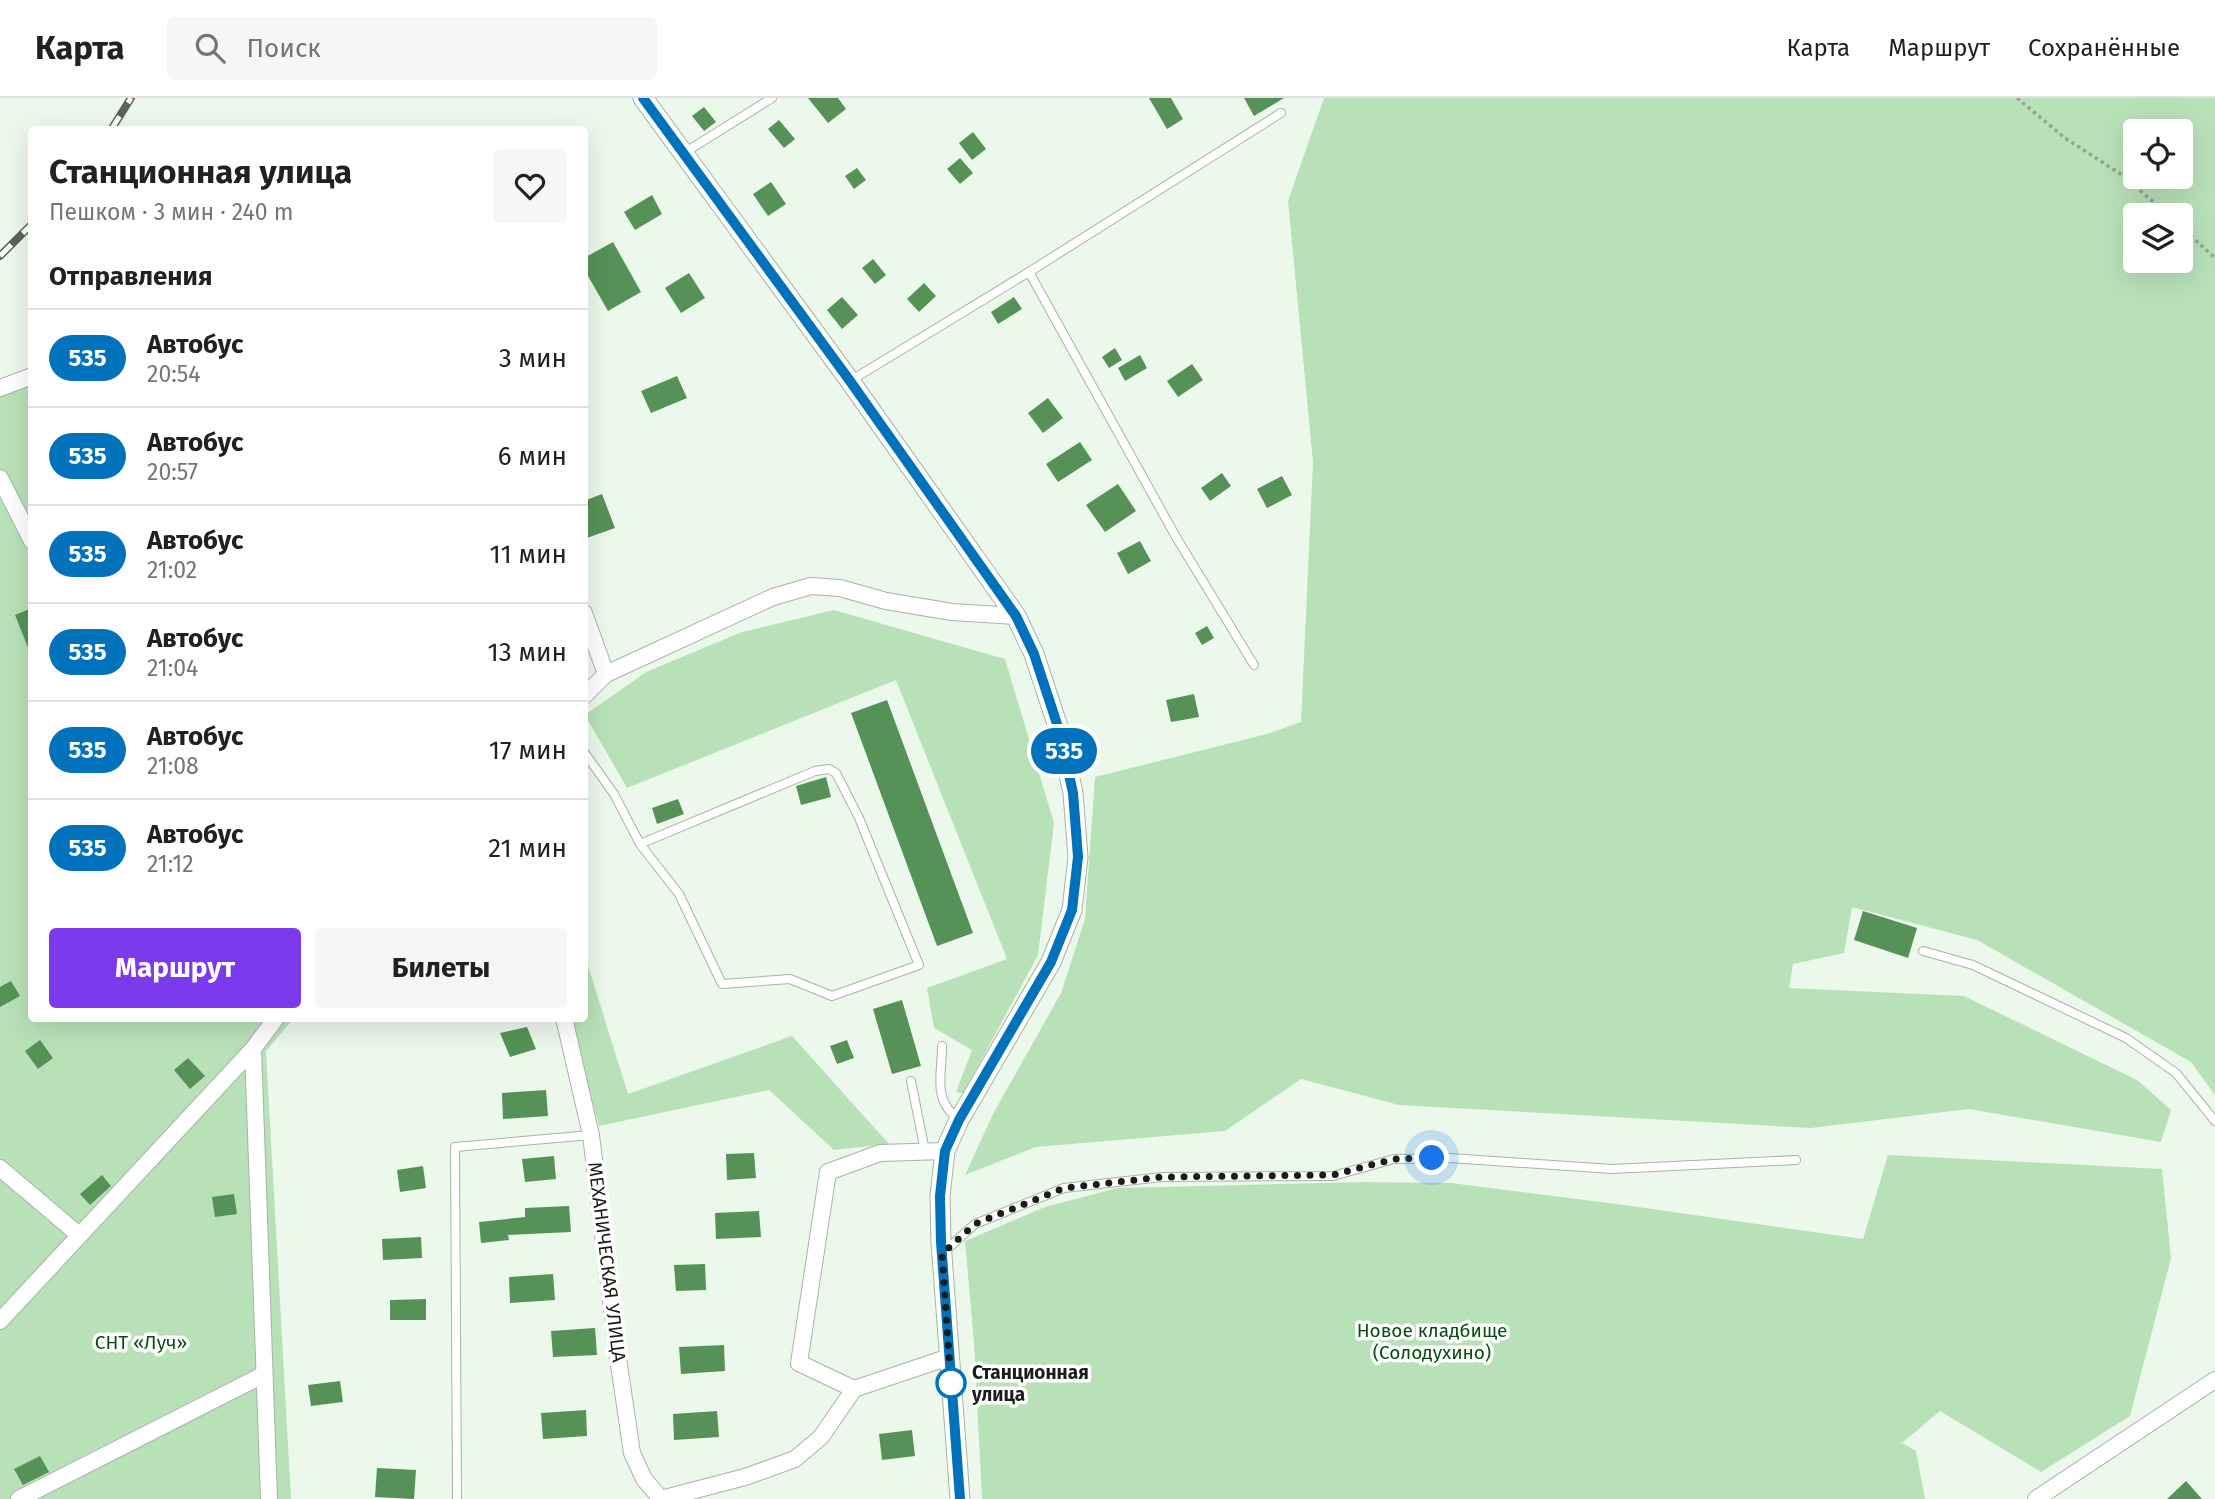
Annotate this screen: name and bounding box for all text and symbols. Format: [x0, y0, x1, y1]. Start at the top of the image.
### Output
search box [167, 17, 657, 80]
text: Карта [35, 28, 125, 68]
icon: search [191, 29, 229, 67]
text: Поиск [247, 33, 321, 64]
text: Карта [1787, 34, 1850, 62]
text: Маршрут [1888, 34, 1990, 62]
text: Сохранённые [2028, 34, 2180, 62]
map controls [2123, 119, 2193, 273]
button: locate [2123, 119, 2193, 189]
button: heart [493, 149, 567, 223]
text: Станционная улица [49, 152, 352, 192]
text: Пешком · 3 мин · 240 m [49, 198, 293, 226]
button: layers [2123, 203, 2193, 273]
text: Отправления [49, 261, 212, 292]
text: Автобус [147, 329, 244, 360]
text: 3 мин [499, 343, 567, 374]
text: 535 [69, 344, 107, 372]
text: 20:54 [147, 360, 201, 388]
text: Автобус [147, 427, 244, 458]
text: 6 мин [498, 441, 567, 472]
text: 535 [69, 442, 107, 470]
text: 20:57 [147, 458, 198, 486]
text: Автобус [147, 525, 244, 556]
text: 11 мин [489, 539, 567, 570]
text: 535 [69, 540, 107, 568]
text: 21:02 [147, 556, 197, 584]
text: Автобус [147, 623, 244, 654]
text: 13 мин [487, 637, 567, 668]
text: 535 [69, 638, 107, 666]
text: 21:04 [147, 654, 198, 682]
text: Автобус [147, 721, 244, 752]
line badge: 535 [1024, 728, 1104, 774]
text: 17 мин [489, 735, 567, 766]
text: 535 [69, 736, 107, 764]
text: 535 [1045, 737, 1083, 765]
text: 21:08 [147, 752, 199, 780]
text: Автобус [147, 819, 244, 850]
text: 21 мин [488, 833, 567, 864]
text: 535 [69, 834, 107, 862]
text: 21:12 [147, 850, 194, 878]
button: Маршрут [49, 928, 301, 1008]
button: Билеты [315, 928, 567, 1008]
your location [1414, 1140, 1449, 1175]
street label: МЕХАНИЧЕСКАЯ УЛИЦА [583, 1161, 631, 1364]
park label: Новое кладбище (Солодухино) [1357, 1319, 1507, 1364]
park label: СНТ «Луч» [95, 1331, 187, 1354]
place label: Станционная улица [971, 1361, 1089, 1406]
marker: Станционная улица [936, 1368, 966, 1398]

